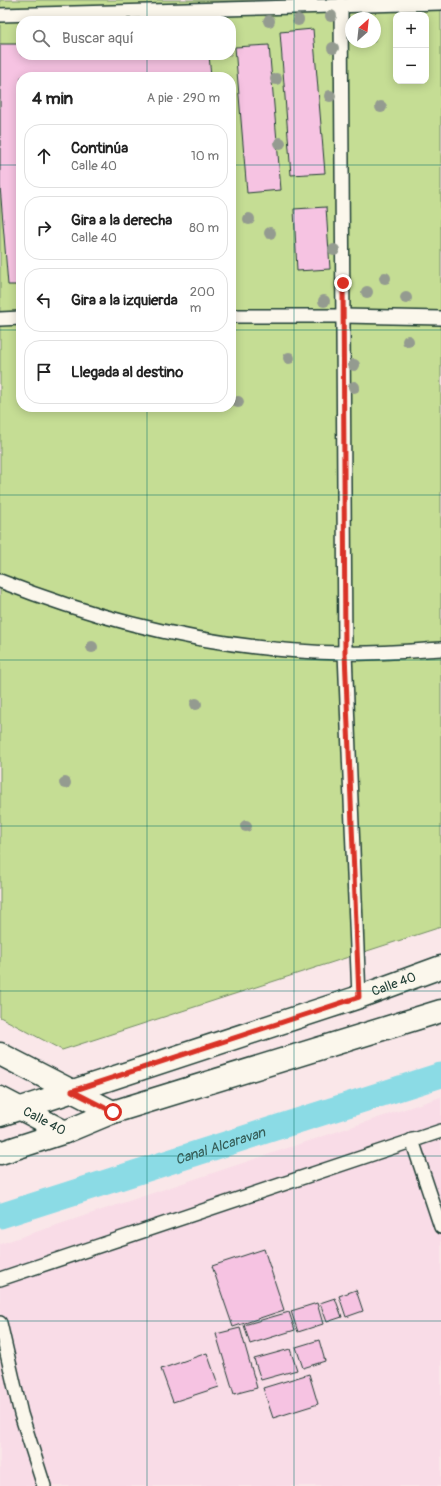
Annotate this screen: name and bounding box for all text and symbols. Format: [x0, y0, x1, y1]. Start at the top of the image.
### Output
north arrow [345, 12, 381, 48]
map controls [393, 12, 429, 84]
button: + [393, 12, 429, 48]
search box [16, 16, 236, 60]
icon: search [30, 27, 52, 49]
text: Buscar aquí [62, 29, 134, 48]
button: − [393, 48, 429, 84]
text: 4 min [32, 88, 73, 109]
text: A pie · 290 m [147, 90, 220, 106]
text: Continúa [71, 139, 128, 158]
icon: ahead [33, 145, 55, 167]
text: 10 m [191, 148, 219, 164]
text: Calle 40 [71, 158, 117, 174]
text: Gira a la derecha [71, 211, 172, 230]
icon: right [33, 217, 55, 239]
text: 80 m [189, 220, 219, 236]
text: Calle 40 [71, 230, 117, 246]
route end [334, 274, 352, 292]
text: 200 m [190, 284, 215, 316]
icon: left [33, 289, 55, 311]
text: Gira a la izquierda [71, 291, 178, 310]
icon: arrive [33, 361, 55, 383]
text: Llegada al destino [71, 363, 183, 382]
street label: Calle 40 [370, 969, 418, 1000]
street label: Calle 40 [20, 1103, 68, 1139]
route start [104, 1103, 122, 1121]
water label: Canal Alcaravan [173, 1123, 268, 1168]

